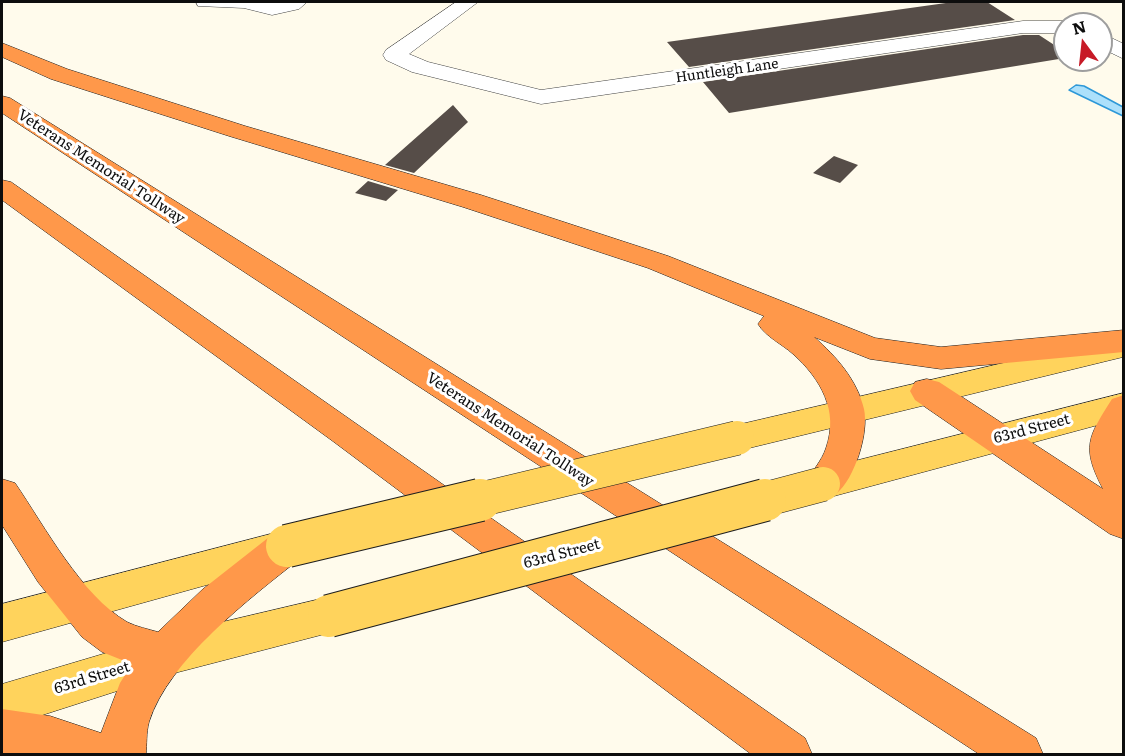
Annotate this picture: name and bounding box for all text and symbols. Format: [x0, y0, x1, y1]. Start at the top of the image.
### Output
north arrow [1053, 12, 1113, 72]
text: N [1069, 13, 1088, 40]
street label: Huntleigh Lane [674, 55, 780, 87]
street label: Veterans Memorial Tollway [14, 106, 188, 228]
street label: Veterans Memorial Tollway [423, 369, 597, 491]
street label: 63rd Street [992, 410, 1072, 448]
street label: 63rd Street [522, 535, 602, 573]
street label: 63rd Street [52, 658, 132, 698]

